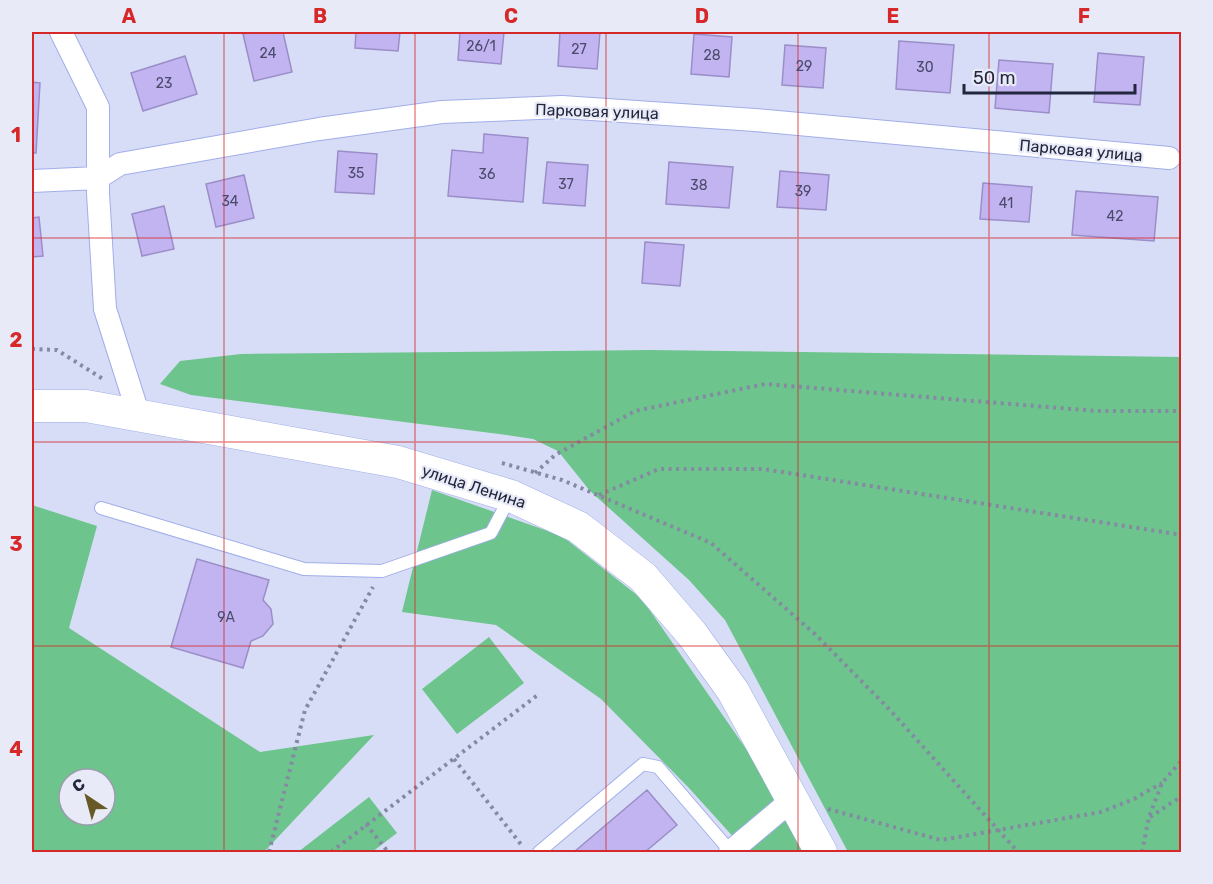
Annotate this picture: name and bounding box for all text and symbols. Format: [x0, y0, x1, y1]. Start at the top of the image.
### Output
text: A [122, 4, 137, 28]
text: B [313, 4, 327, 28]
text: C [504, 4, 518, 28]
text: D [695, 4, 709, 28]
text: E [887, 4, 899, 28]
text: F [1078, 4, 1090, 28]
house number: 26/1 [466, 38, 496, 55]
house number: 27 [571, 41, 587, 58]
house number: 24 [260, 45, 277, 62]
house number: 28 [703, 47, 721, 64]
scale bar [964, 57, 1135, 95]
house number: 29 [796, 58, 812, 75]
house number: 30 [916, 59, 934, 76]
text: 50 m [973, 67, 1016, 89]
house number: 23 [156, 75, 172, 92]
street label: Парковая улица [535, 100, 659, 123]
text: 1 [11, 123, 21, 147]
street label: Парковая улица [1019, 136, 1143, 165]
house number: 35 [348, 165, 364, 182]
house number: 36 [479, 166, 495, 183]
house number: 37 [558, 176, 574, 193]
house number: 38 [690, 177, 708, 194]
house number: 39 [795, 183, 811, 200]
house number: 34 [221, 193, 239, 210]
house number: 41 [999, 195, 1013, 212]
house number: 42 [1107, 208, 1123, 225]
text: 2 [10, 328, 23, 352]
street label: улица Ленина [419, 461, 528, 512]
text: 3 [9, 532, 23, 556]
house number: 9А [217, 609, 235, 626]
text: 4 [9, 737, 23, 761]
north arrow [57, 767, 117, 827]
text: С [68, 774, 89, 796]

